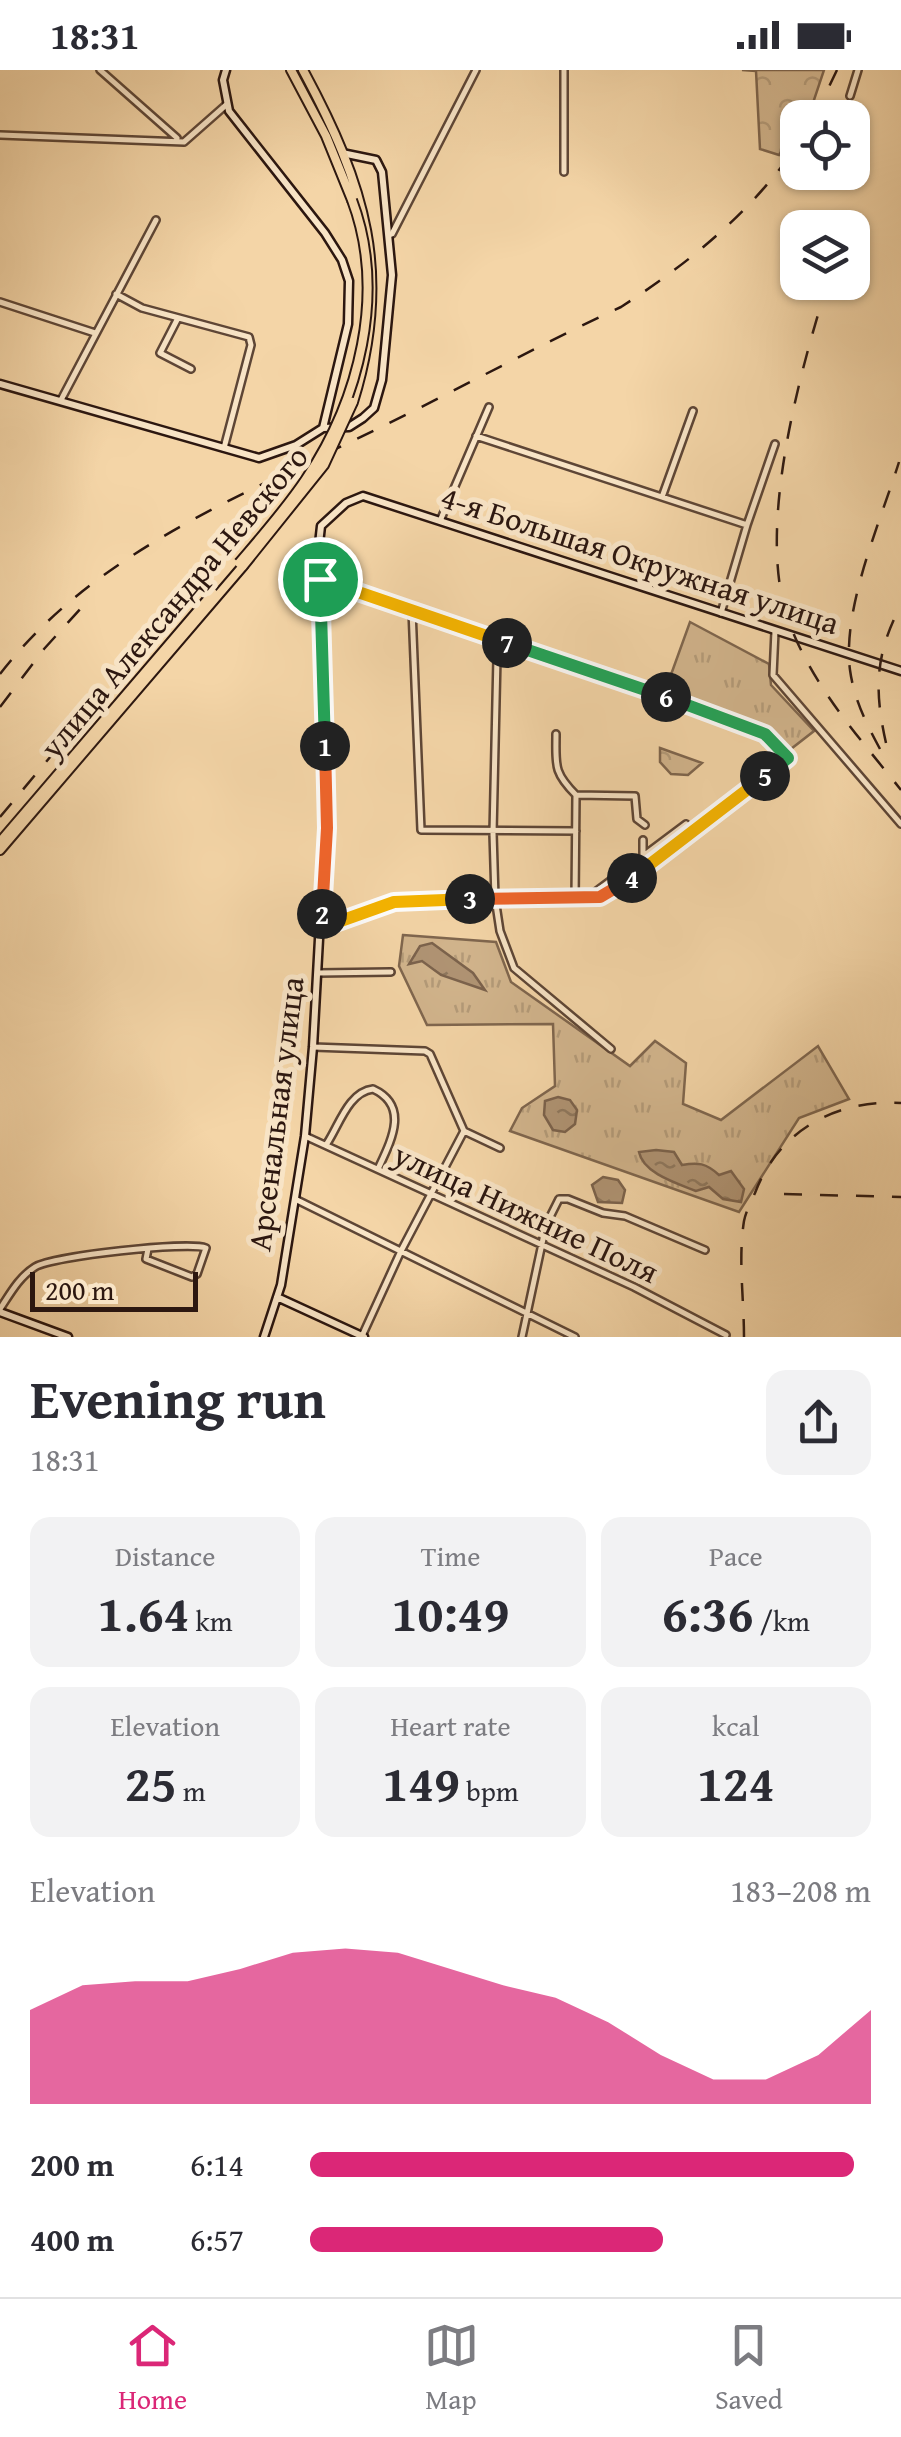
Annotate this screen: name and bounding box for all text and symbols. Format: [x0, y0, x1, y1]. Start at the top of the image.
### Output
text: 18:31 [50, 7, 140, 63]
map controls [780, 100, 870, 300]
button: locate [780, 100, 870, 190]
button: layers [780, 210, 870, 300]
street label: улица Александра Невского [28, 435, 319, 769]
street label: 4-я Большая Окружная улица [435, 473, 846, 646]
pin [278, 537, 363, 622]
icon: arrive [293, 552, 348, 607]
pin: 7 [482, 618, 532, 668]
text: 7 [500, 622, 514, 663]
pin: 6 [641, 672, 691, 722]
text: 6 [659, 676, 673, 717]
pin: 1 [300, 721, 350, 771]
text: 1 [318, 725, 332, 766]
pin: 5 [740, 751, 790, 801]
text: 5 [758, 755, 772, 796]
pin: 4 [607, 853, 657, 903]
text: 4 [625, 857, 639, 898]
pin: 3 [445, 874, 495, 924]
text: 3 [463, 878, 477, 919]
pin: 2 [297, 889, 347, 939]
text: 2 [315, 893, 329, 934]
street label: Арсенальная улица [235, 973, 316, 1254]
street label: улица Нижние Поля [385, 1130, 666, 1295]
scale bar [30, 1267, 198, 1312]
text: 200 m [45, 1269, 114, 1310]
text: Evening run [30, 1358, 326, 1438]
button: share [766, 1370, 871, 1475]
text: 18:31 [30, 1436, 99, 1483]
text: Distance [115, 1535, 215, 1576]
text: Time [421, 1535, 480, 1576]
text: Pace [709, 1535, 763, 1576]
text: 1.64 [98, 1576, 189, 1649]
text: 10:49 [392, 1576, 509, 1649]
text: 6:36 [662, 1576, 754, 1649]
text: km [189, 1600, 233, 1641]
text: /km [754, 1600, 810, 1641]
text: Elevation [110, 1705, 220, 1746]
text: Heart rate [390, 1705, 511, 1746]
text: kcal [712, 1705, 760, 1746]
text: 25 [125, 1746, 177, 1819]
text: 149 [382, 1746, 460, 1819]
text: 124 [697, 1746, 775, 1819]
text: m [177, 1770, 206, 1811]
text: bpm [460, 1770, 519, 1811]
text: Elevation [30, 1867, 155, 1914]
text: 183–208 m [730, 1867, 871, 1914]
text: 200 m [30, 2141, 114, 2188]
text: 6:14 [190, 2141, 244, 2188]
text: 400 m [30, 2216, 114, 2263]
text: 6:57 [190, 2216, 244, 2263]
tab: Home [118, 2318, 187, 2419]
tab: Map [424, 2318, 479, 2419]
tab: Saved [715, 2318, 783, 2419]

